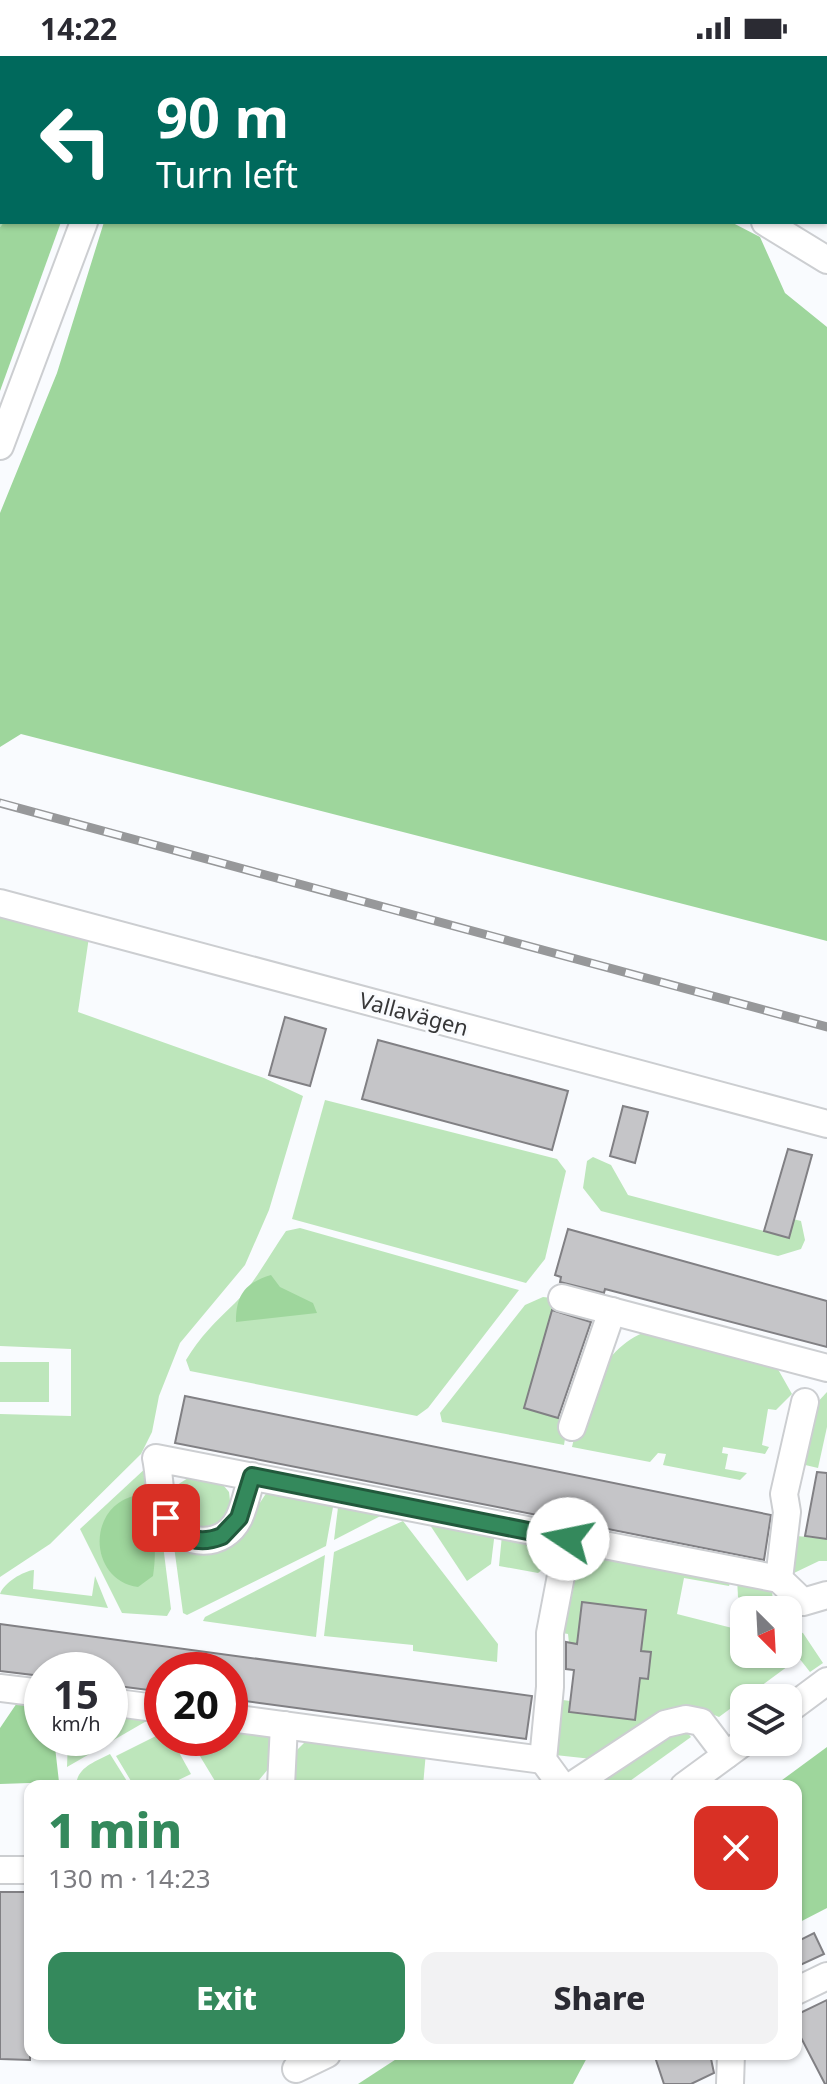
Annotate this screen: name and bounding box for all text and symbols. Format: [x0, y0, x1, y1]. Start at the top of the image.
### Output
text: 14:22 [40, 8, 117, 49]
text: 90 m [156, 78, 289, 154]
icon: left [24, 88, 128, 192]
text: Turn left [156, 150, 298, 199]
street label: Vallavägen [356, 984, 472, 1042]
pin [132, 1484, 200, 1552]
icon: arrive [144, 1496, 188, 1540]
position arrow [526, 1497, 610, 1581]
north arrow [730, 1596, 802, 1668]
map controls [730, 1596, 802, 1756]
speed limit sign: 20 [144, 1652, 248, 1756]
text: 15 [53, 1666, 99, 1721]
button: layers [730, 1684, 802, 1756]
text: km/h [51, 1710, 101, 1737]
text: 1 min [48, 1797, 182, 1862]
button: close [694, 1806, 778, 1890]
text: 130 m · 14:23 [48, 1860, 211, 1896]
button: Exit [48, 1952, 405, 2044]
button: Share [421, 1952, 778, 2044]

